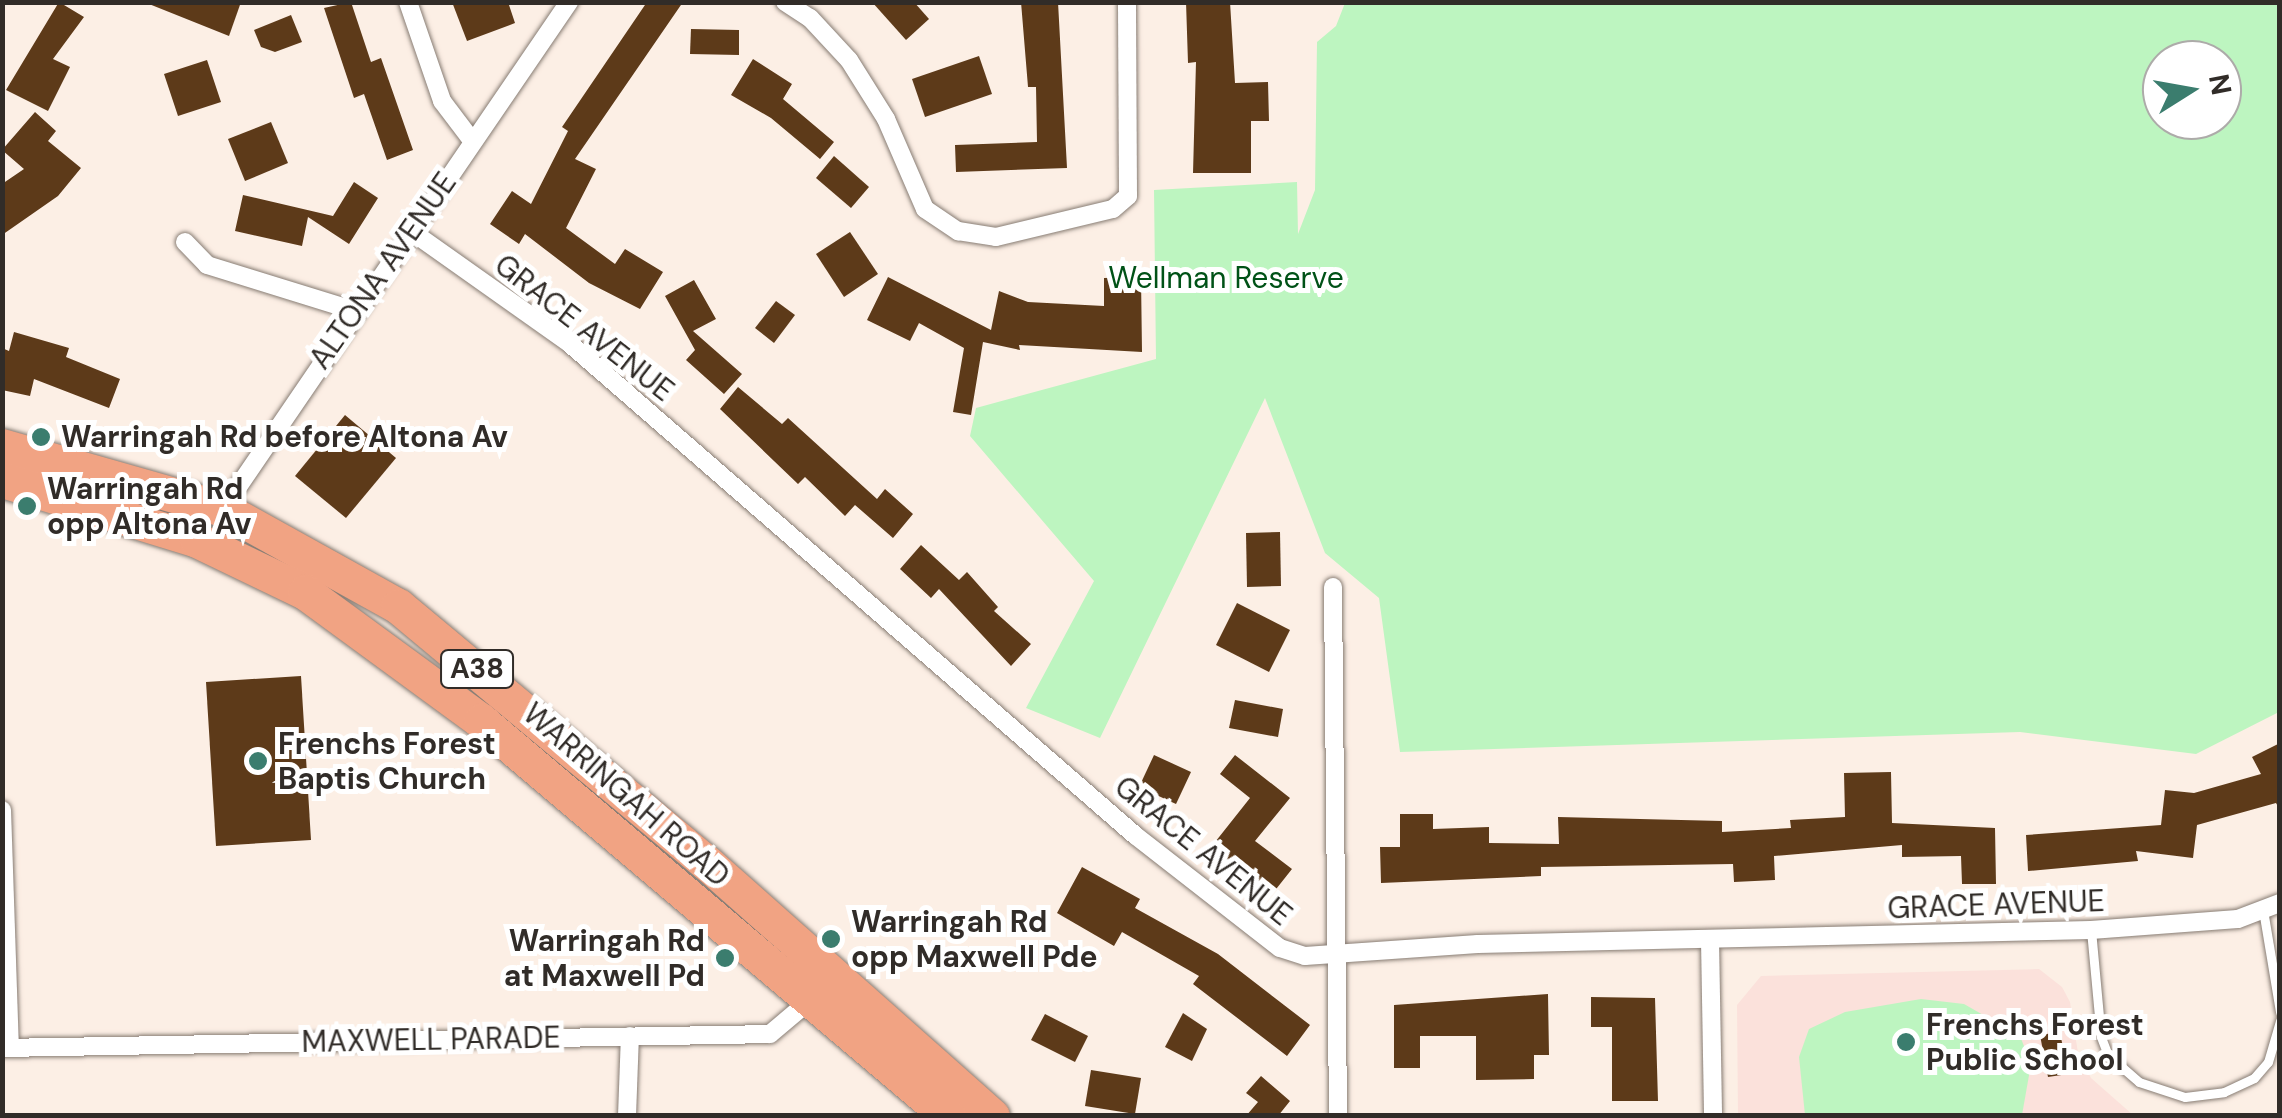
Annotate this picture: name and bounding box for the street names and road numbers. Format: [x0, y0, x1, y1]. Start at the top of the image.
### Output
street label: ALTONA AVENUE [302, 166, 464, 376]
street label: GRACE AVENUE [487, 247, 681, 409]
road number: A38 [440, 646, 514, 692]
street label: WARRINGAH ROAD [516, 696, 736, 894]
street label: GRACE AVENUE [1107, 769, 1299, 933]
street label: GRACE AVENUE [1887, 883, 2105, 927]
street label: MAXWELL PARADE [301, 1020, 561, 1060]

